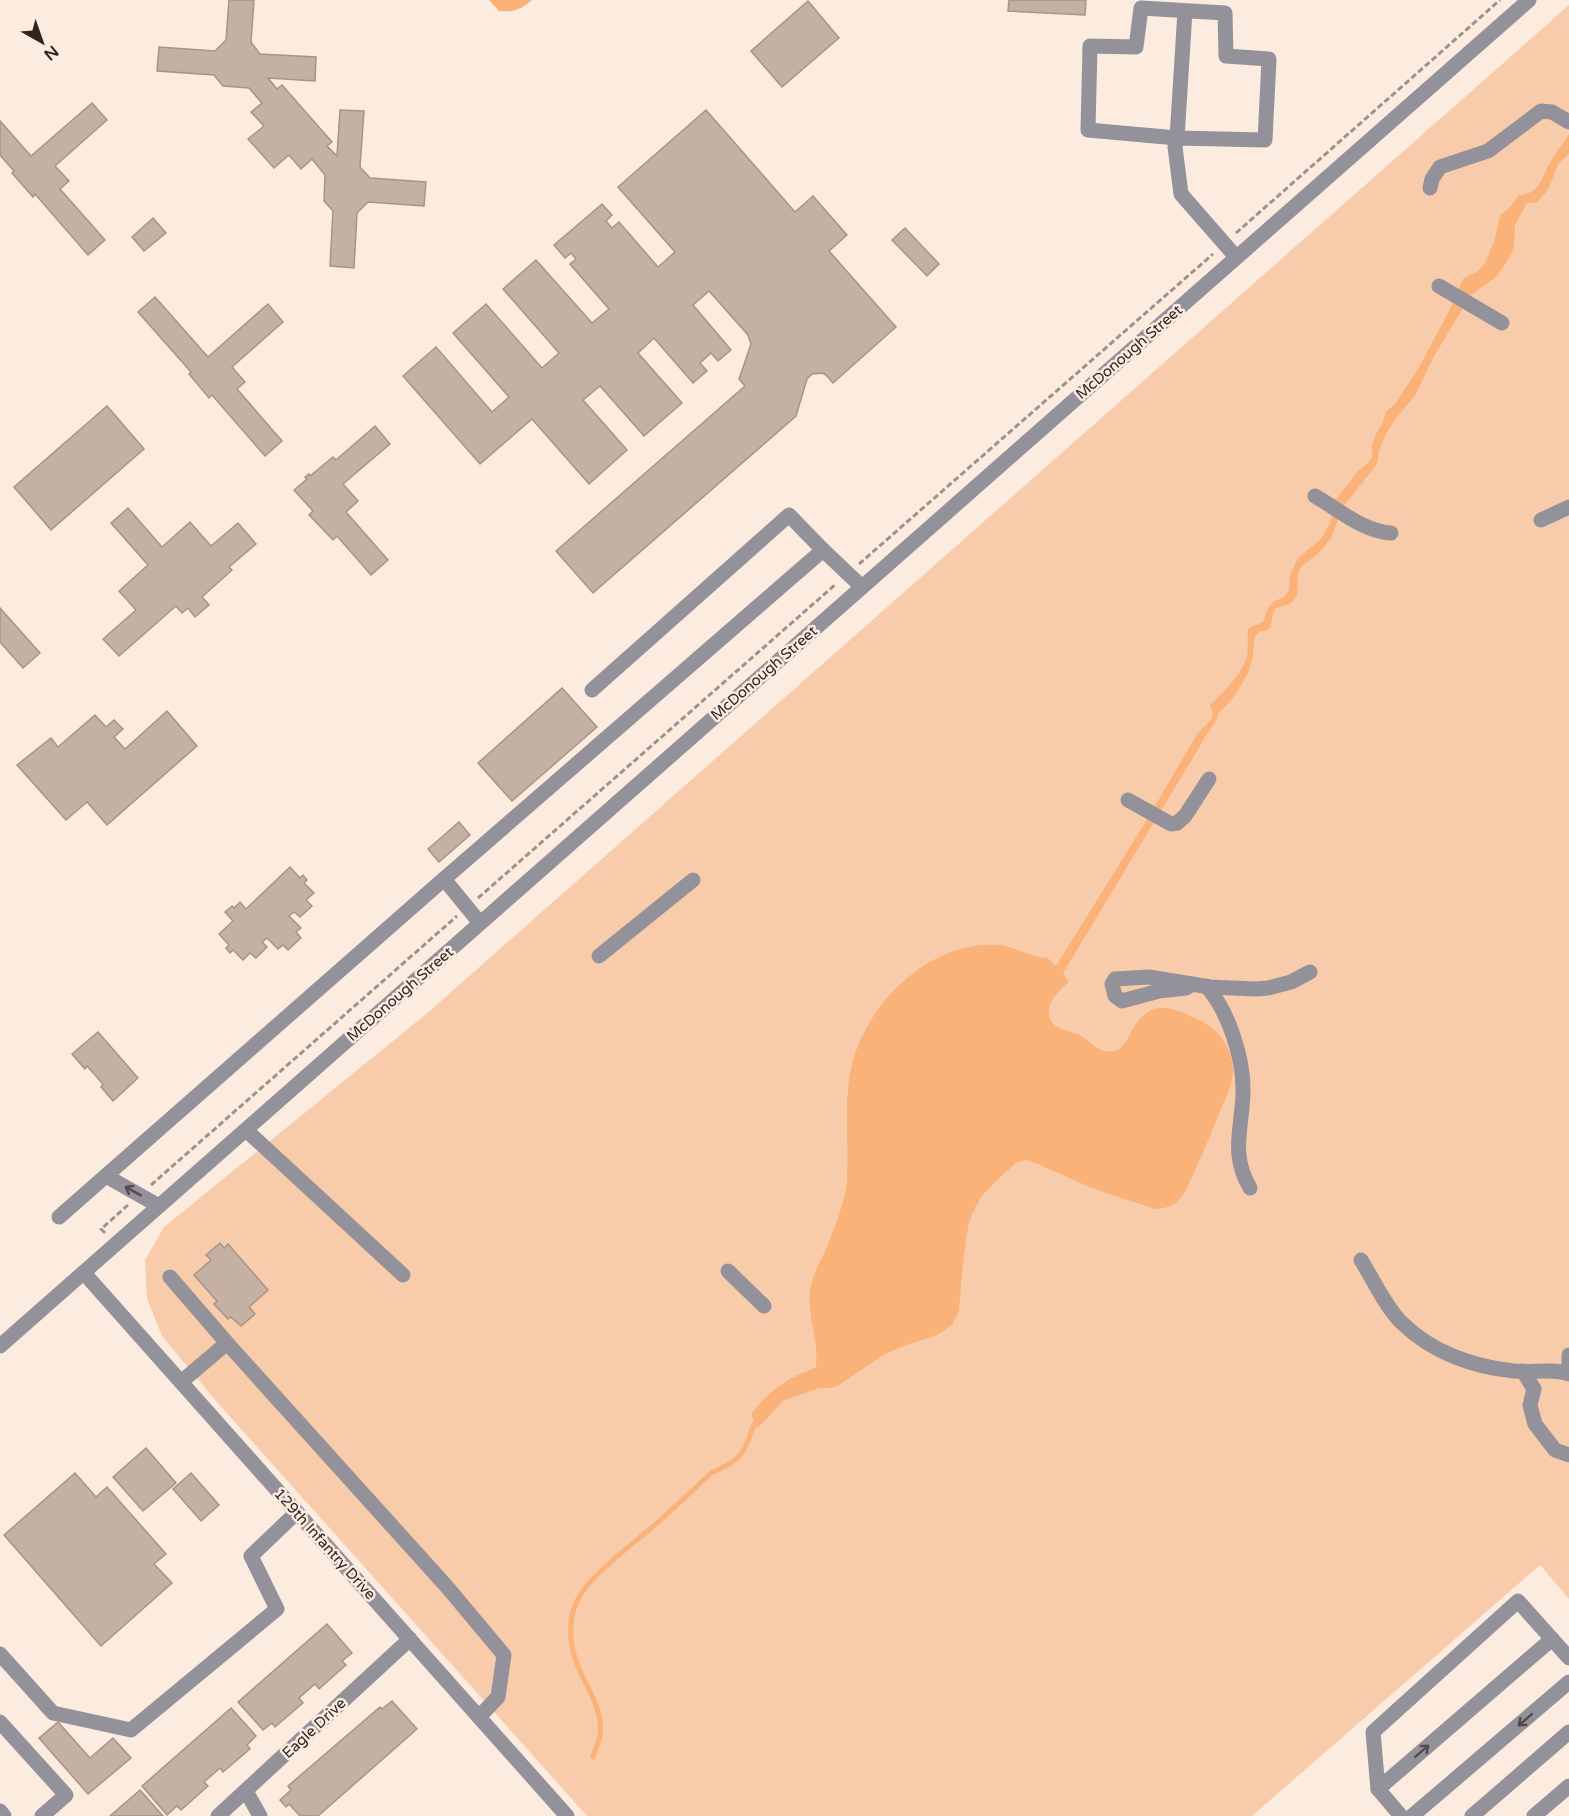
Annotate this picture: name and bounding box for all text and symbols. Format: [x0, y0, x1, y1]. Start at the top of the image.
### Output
north arrow [12, 12, 72, 72]
text: N [40, 41, 62, 65]
street label: McDonough Street [1072, 301, 1186, 403]
street label: McDonough Street [707, 622, 821, 724]
street label: McDonough Street [343, 943, 457, 1045]
one-way arrow [125, 1185, 142, 1197]
street label: 129th Infantry Drive [270, 1485, 380, 1603]
street label: Eagle Drive [278, 1694, 350, 1762]
one-way arrow [1518, 1713, 1533, 1727]
one-way arrow [1414, 1744, 1429, 1758]

